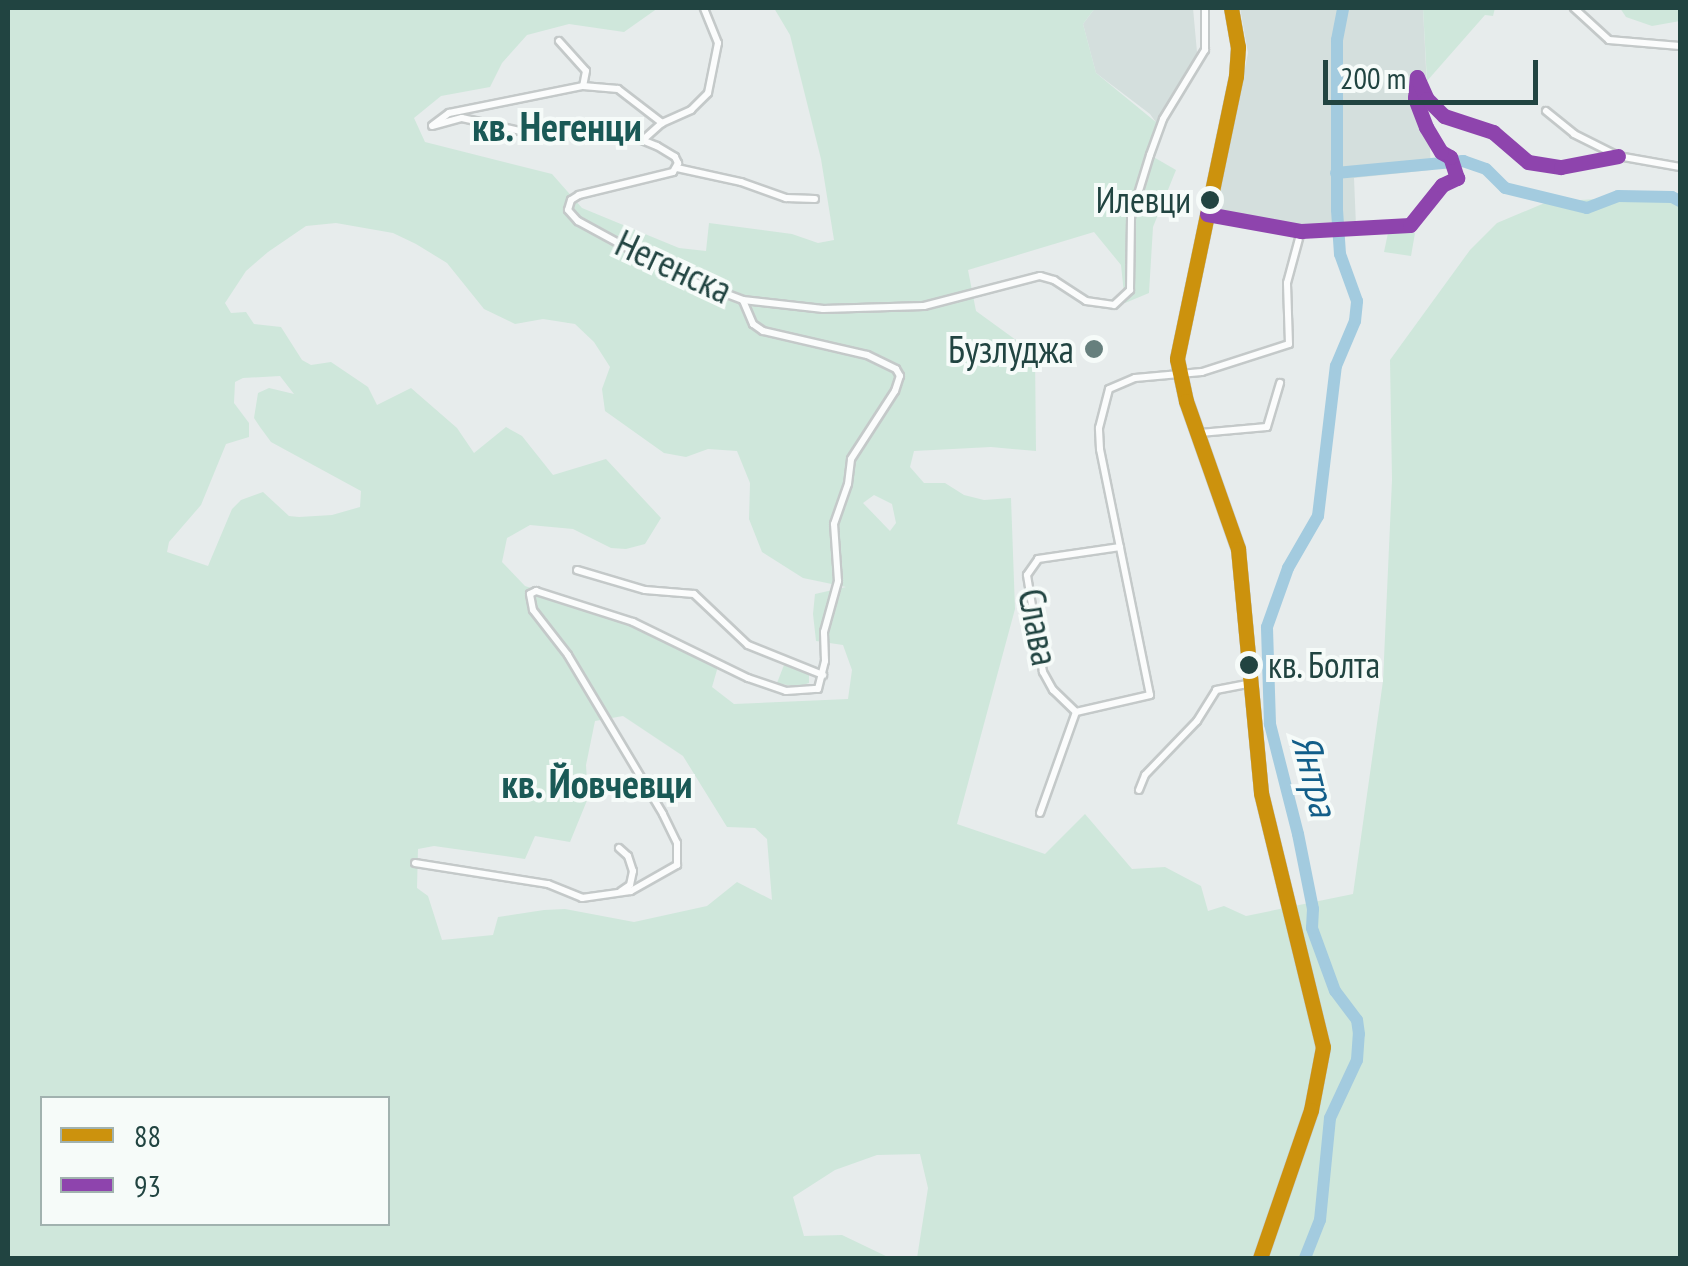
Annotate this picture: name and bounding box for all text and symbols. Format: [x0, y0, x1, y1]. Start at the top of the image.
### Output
scale bar [1328, 40, 1543, 102]
text: 200 m [1340, 58, 1406, 97]
district label: кв. Негенци [471, 102, 643, 150]
place label: Илевци [1096, 178, 1191, 222]
marker: Илевци [1200, 190, 1220, 210]
street label: Негенска [609, 219, 739, 313]
place label: Бузлуджа [948, 326, 1074, 372]
marker: Бузлуджа [1083, 338, 1105, 360]
street label: Слава [1009, 585, 1069, 669]
place label: кв. Болта [1268, 643, 1383, 687]
marker: кв. Болта [1239, 655, 1259, 675]
water label: Янтра [1283, 729, 1349, 821]
district label: кв. Йовчевци [500, 759, 694, 807]
legend [40, 1096, 390, 1226]
text: 88 [134, 1116, 161, 1155]
text: 93 [134, 1166, 161, 1205]

